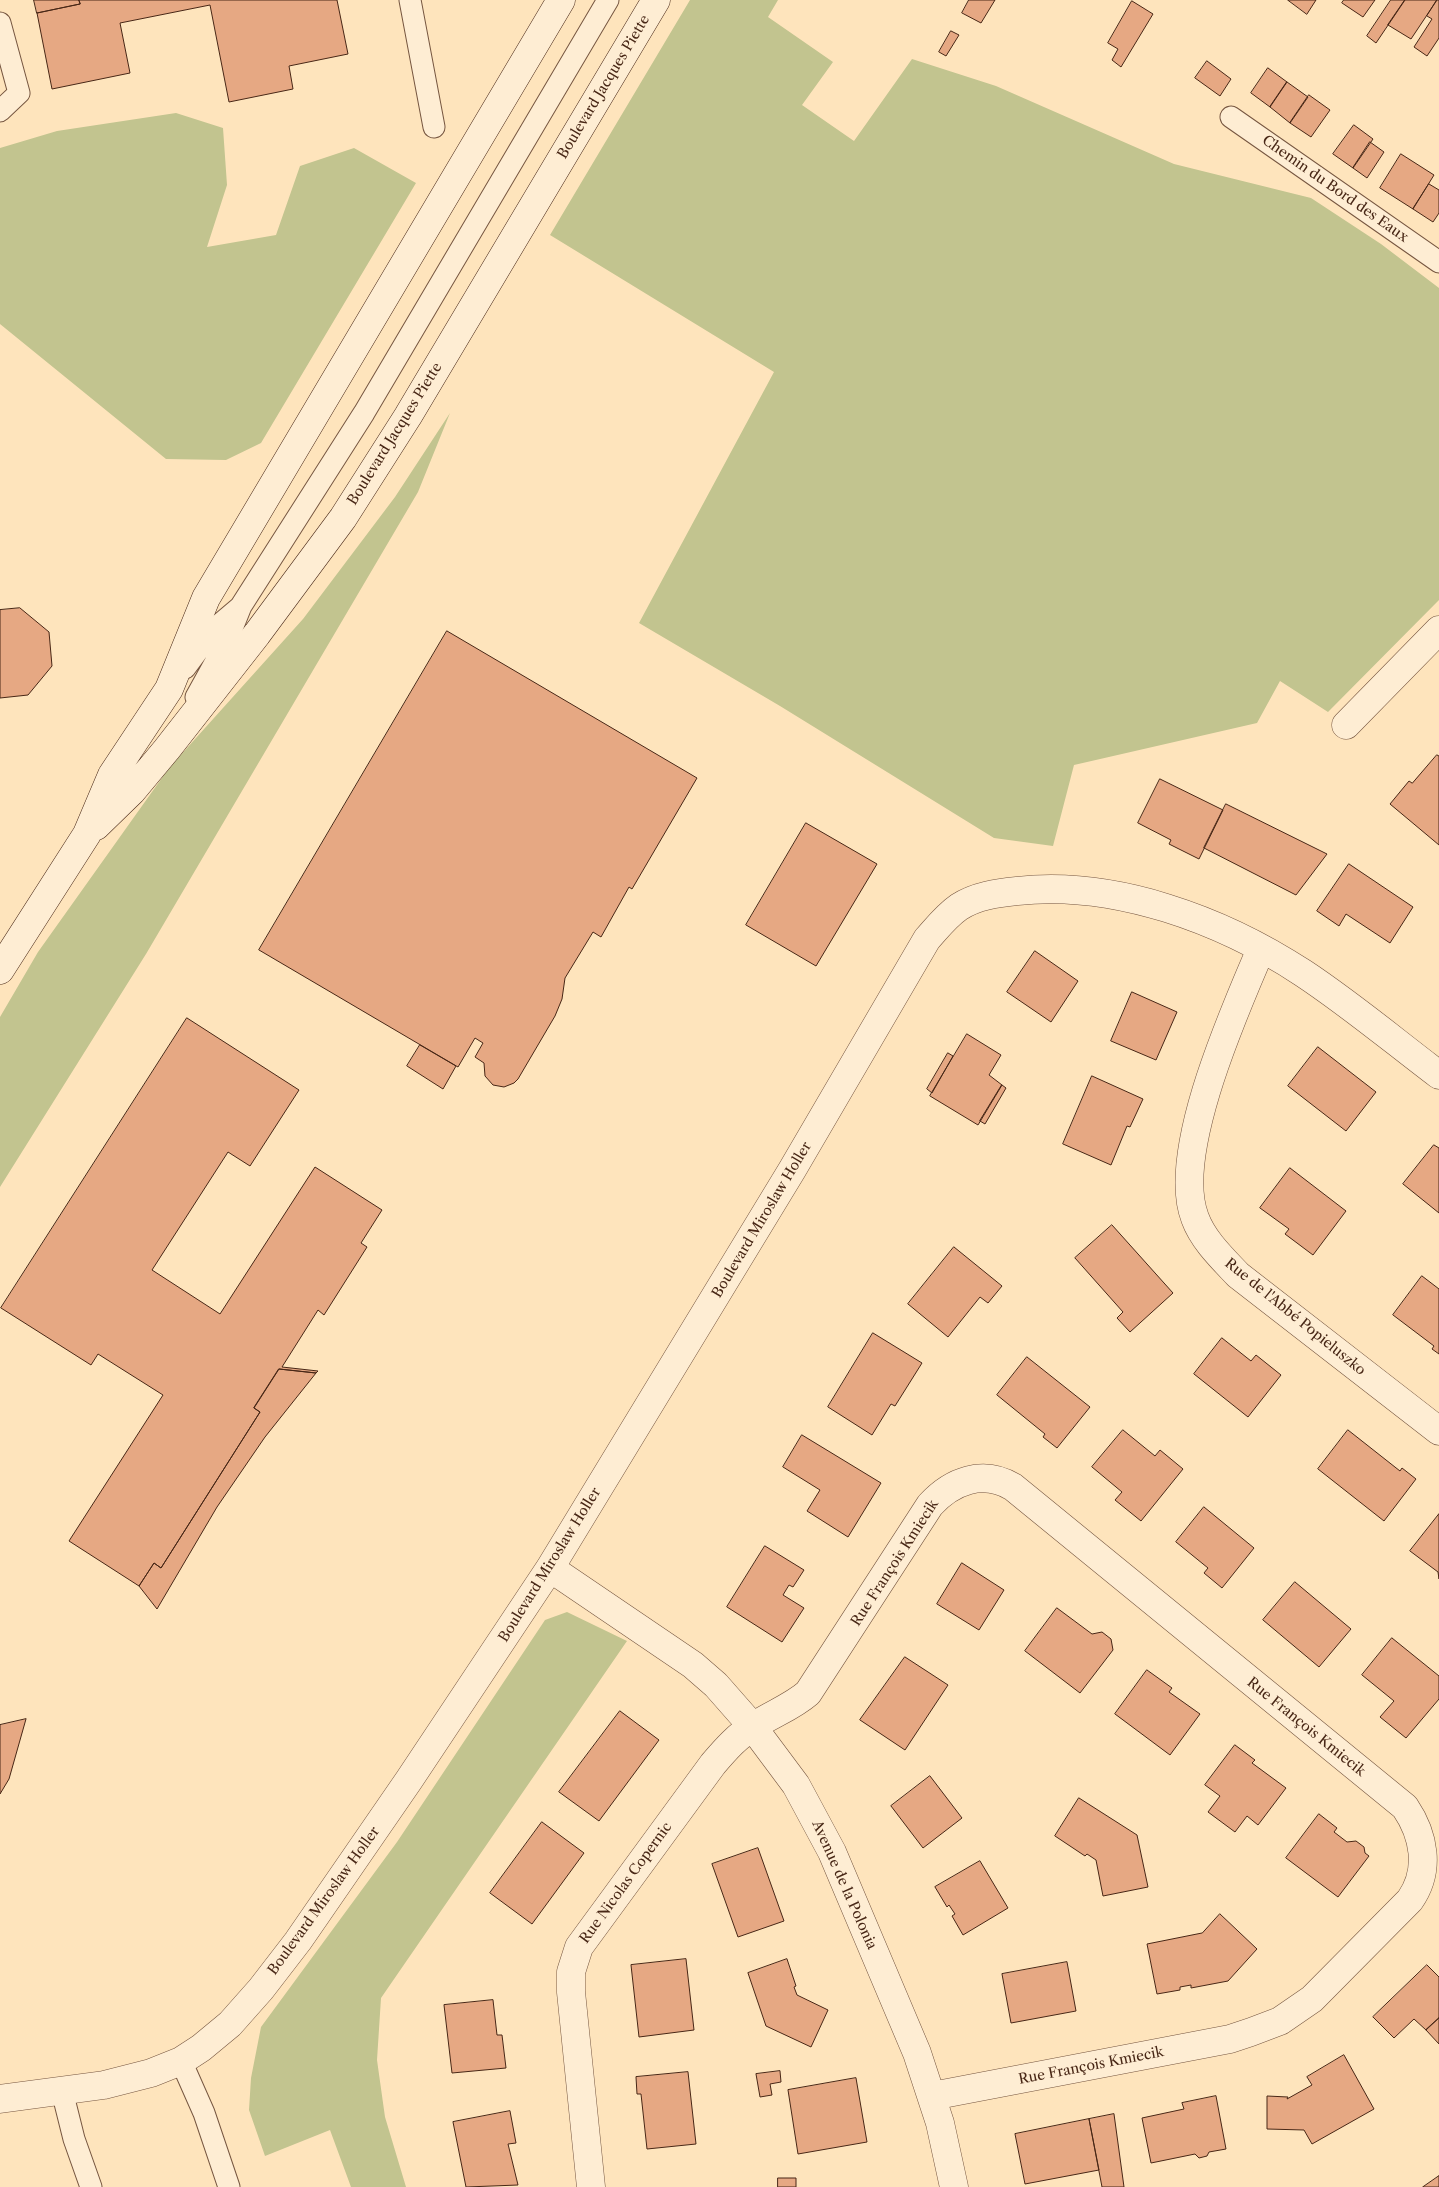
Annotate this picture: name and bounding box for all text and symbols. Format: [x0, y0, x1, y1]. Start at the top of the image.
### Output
street label: Boulevard Jacques Piette [554, 12, 654, 162]
street label: Chemin du Bord des Eaux [1259, 132, 1411, 246]
street label: Boulevard Jacques Piette [344, 360, 446, 508]
street label: Boulevard Miroslaw Holler [709, 1139, 815, 1301]
street label: Rue de l'Abbé Popieluszko [1221, 1255, 1369, 1379]
street label: Boulevard Miroslaw Holler [495, 1485, 605, 1645]
street label: Rue François Kmiecik [848, 1497, 942, 1629]
street label: Rue François Kmiecik [1243, 1674, 1369, 1780]
street label: Avenue de la Polonia [808, 1818, 880, 1952]
street label: Rue Nicolas Copernic [576, 1819, 676, 1947]
street label: Boulevard Miroslaw Holler [265, 1824, 383, 1978]
street label: Rue François Kmiecik [1017, 2044, 1165, 2088]

